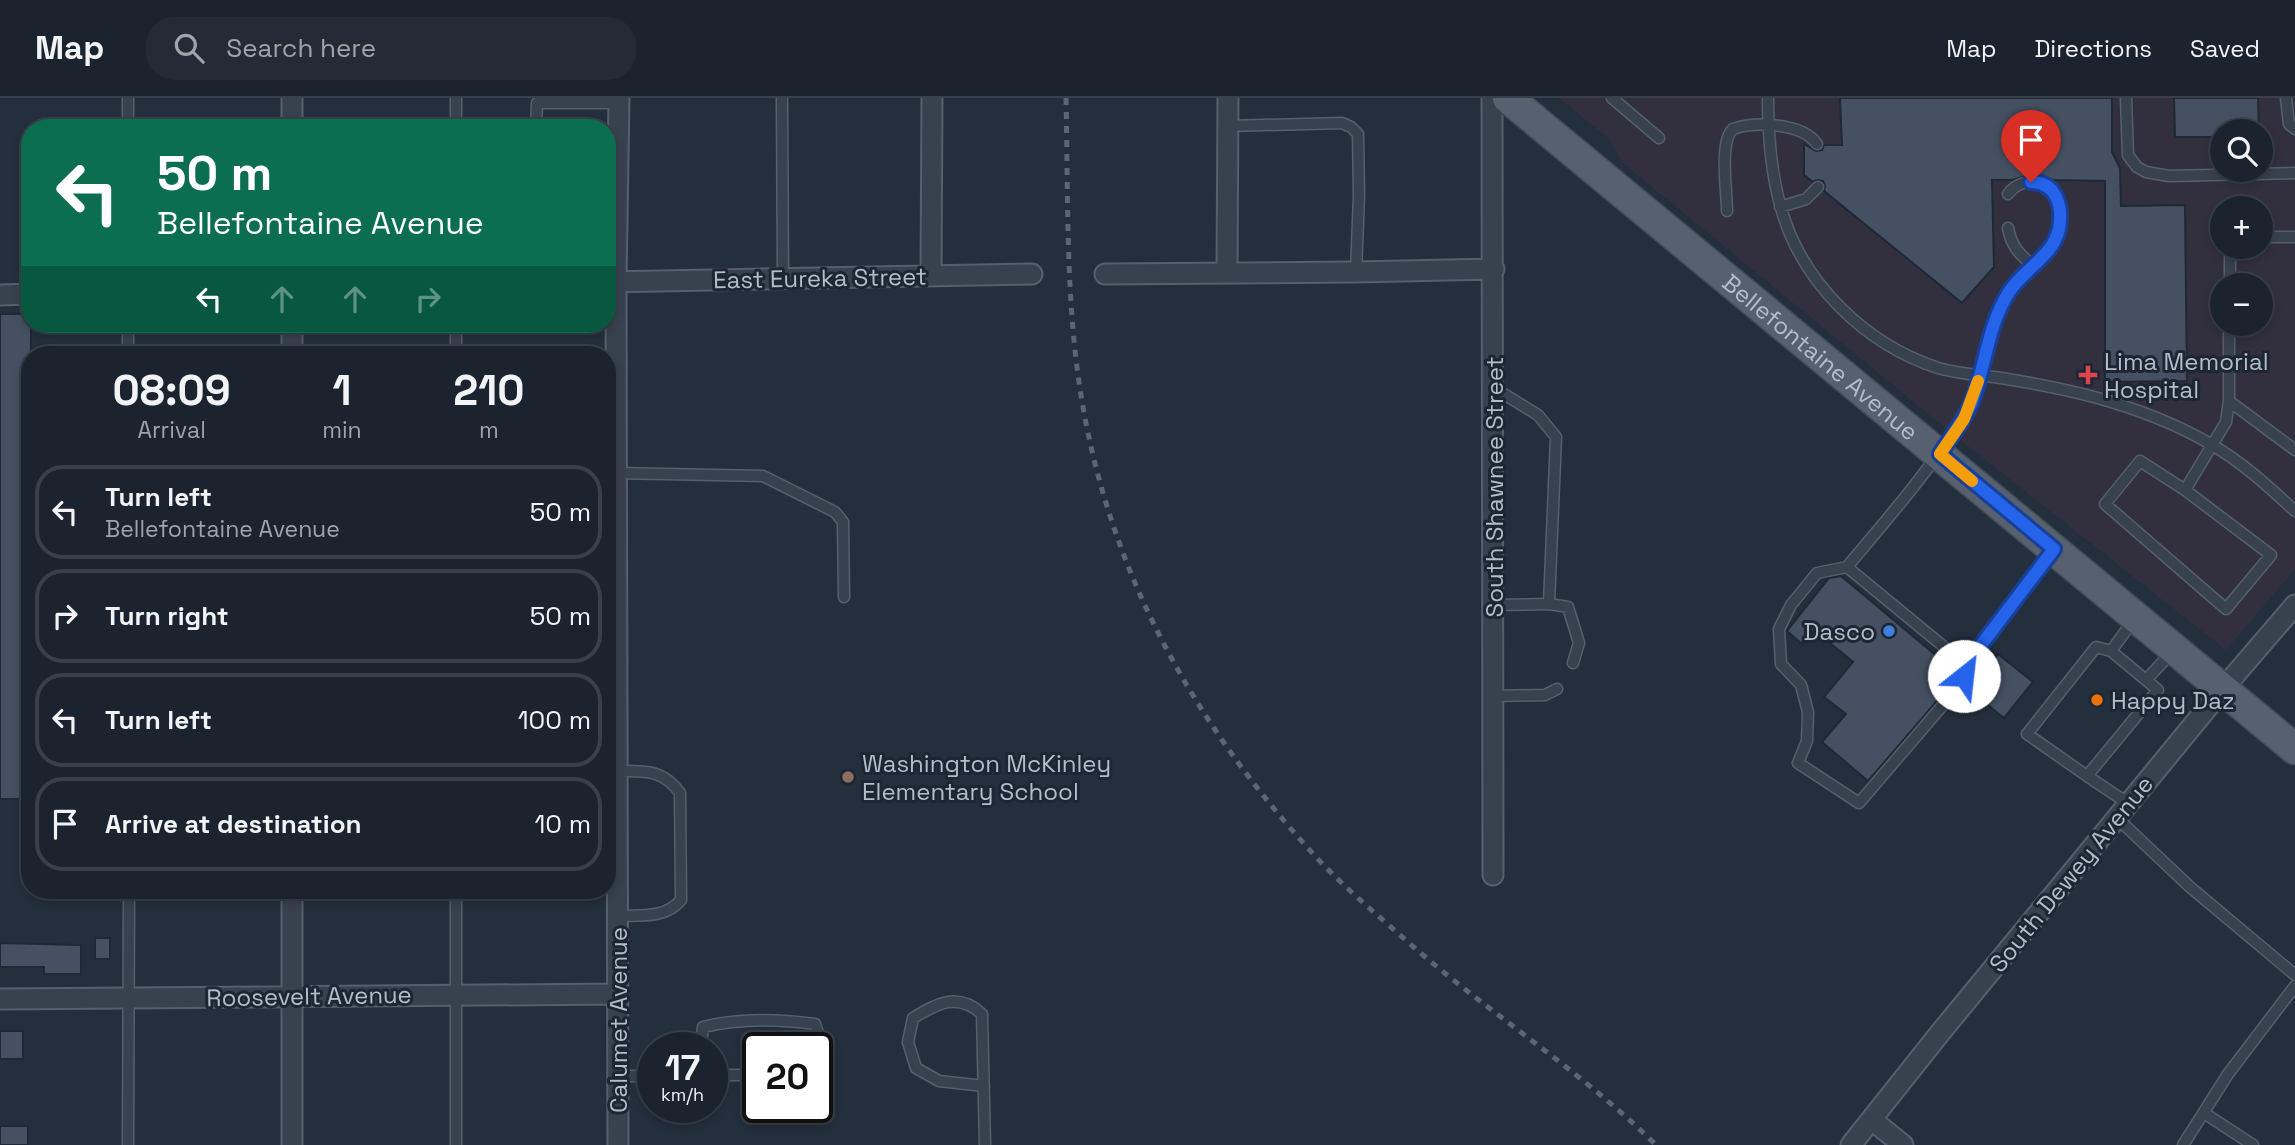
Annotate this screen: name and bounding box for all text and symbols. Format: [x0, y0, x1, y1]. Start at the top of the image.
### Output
search box [146, 17, 636, 80]
text: Map [35, 27, 104, 69]
icon: search [170, 29, 208, 67]
text: Search here [226, 31, 376, 65]
text: Map [1946, 33, 1996, 64]
text: Directions [2034, 33, 2152, 64]
text: Saved [2190, 33, 2260, 64]
pin [2001, 110, 2061, 182]
map controls [2210, 119, 2273, 336]
button: search [2210, 119, 2273, 182]
icon: arrive [2012, 121, 2050, 159]
text: 50 m [157, 142, 272, 204]
icon: left [42, 147, 133, 238]
button: + [2210, 196, 2273, 259]
text: Bellefontaine Avenue [157, 203, 484, 243]
street label: East Eureka Street [713, 261, 927, 295]
street label: Bellefontaine Avenue [1716, 267, 1925, 447]
button: − [2210, 273, 2273, 336]
icon: left [190, 280, 228, 318]
icon: ahead [263, 280, 301, 318]
icon: ahead [336, 280, 374, 318]
icon: right [409, 280, 447, 318]
place label: Lima Memorial Hospital [2104, 346, 2269, 405]
street label: South Shawnee Street [1479, 357, 1510, 617]
text: 08:09 [113, 364, 231, 417]
text: 1 [332, 364, 351, 417]
text: 210 [453, 364, 524, 417]
marker: Lima Memorial Hospital [2078, 365, 2098, 385]
text: Arrival [137, 415, 206, 445]
text: min [322, 415, 362, 445]
text: m [479, 415, 499, 445]
text: Turn left [105, 480, 212, 514]
icon: left [46, 493, 84, 531]
text: 50 m [530, 495, 591, 529]
text: Bellefontaine Avenue [105, 514, 340, 544]
icon: right [46, 597, 84, 635]
text: Turn right [105, 599, 229, 633]
text: 50 m [530, 599, 591, 633]
place label: Dasco [1804, 616, 1875, 647]
marker: Dasco [1881, 623, 1897, 639]
position arrow [1927, 639, 2001, 713]
place label: Happy Daz [2111, 685, 2235, 716]
marker: Happy Daz [2089, 692, 2105, 708]
icon: left [46, 701, 84, 739]
text: Turn left [105, 703, 212, 737]
text: 100 m [518, 703, 591, 737]
place label: Washington McKinley Elementary School [862, 748, 1111, 807]
marker: Washington McKinley Elementary School [840, 769, 856, 785]
street label: South Dewey Avenue [1982, 769, 2160, 979]
icon: arrive [46, 805, 84, 843]
text: Arrive at destination [105, 807, 362, 841]
text: 10 m [534, 807, 591, 841]
street label: Calumet Avenue [603, 927, 634, 1113]
street label: Roosevelt Avenue [206, 979, 412, 1013]
speed limit sign: 20 [742, 1032, 833, 1123]
text: 17 [665, 1046, 700, 1090]
text: km/h [661, 1083, 704, 1106]

